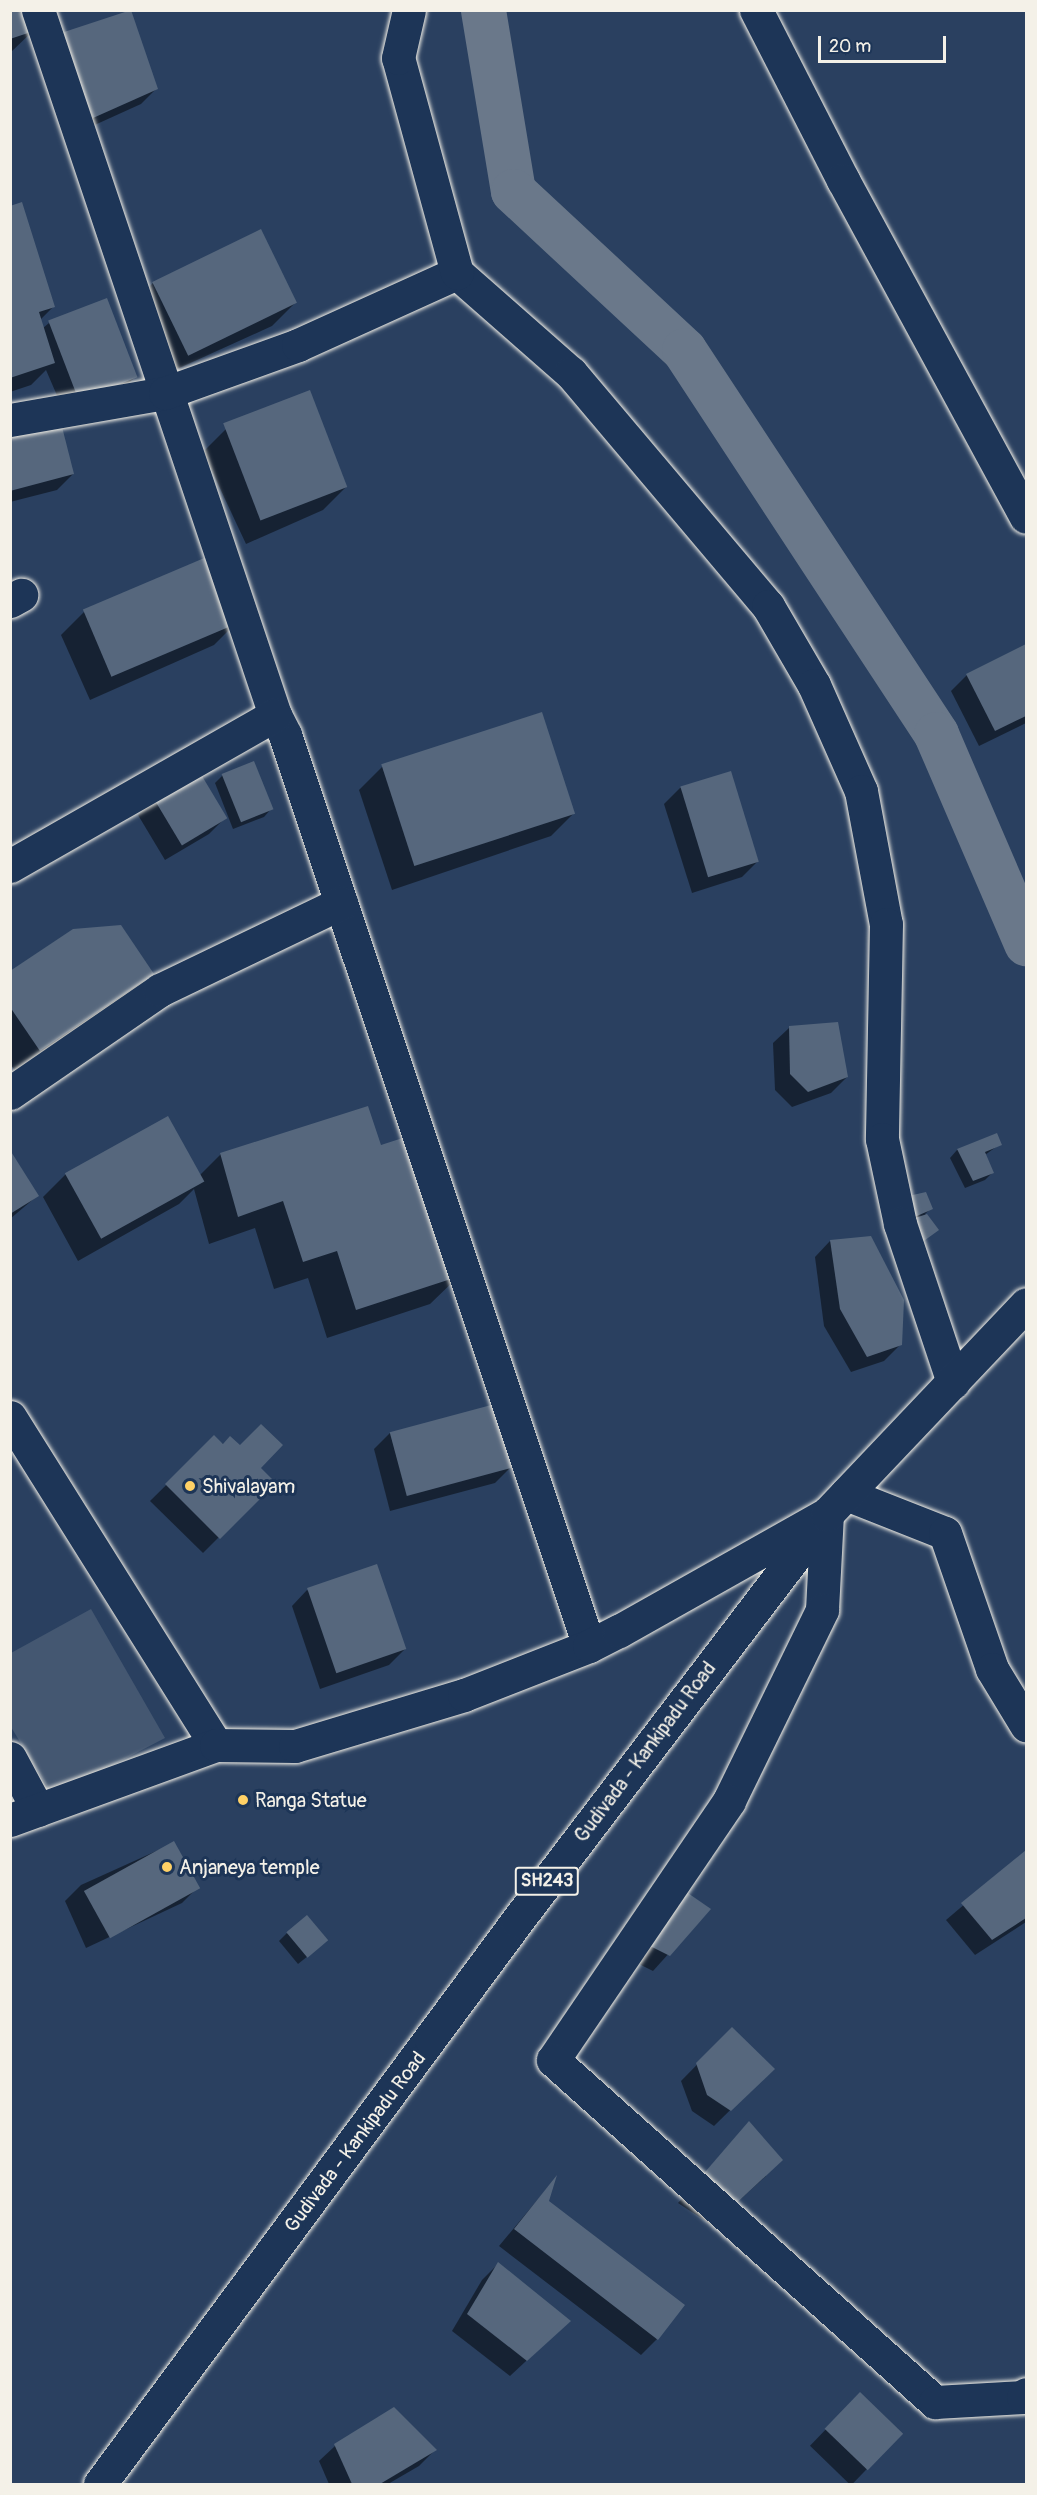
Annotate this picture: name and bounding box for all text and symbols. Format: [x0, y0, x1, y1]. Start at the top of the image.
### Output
scale bar [821, 24, 948, 62]
text: 20 m [829, 35, 871, 58]
place label: Shivalayam [202, 1474, 295, 1498]
marker: Shivalayam [183, 1479, 197, 1493]
street label: Gudivada - Kankipadu Road [569, 1657, 721, 1847]
place label: Ranga Statue [255, 1788, 367, 1812]
marker: Ranga Statue [236, 1793, 250, 1807]
place label: Anjaneya temple [179, 1855, 319, 1879]
marker: Anjaneya temple [160, 1860, 174, 1874]
road number: SH243 [514, 1866, 580, 1896]
street label: Gudivada - Kankipadu Road [279, 2047, 431, 2237]

